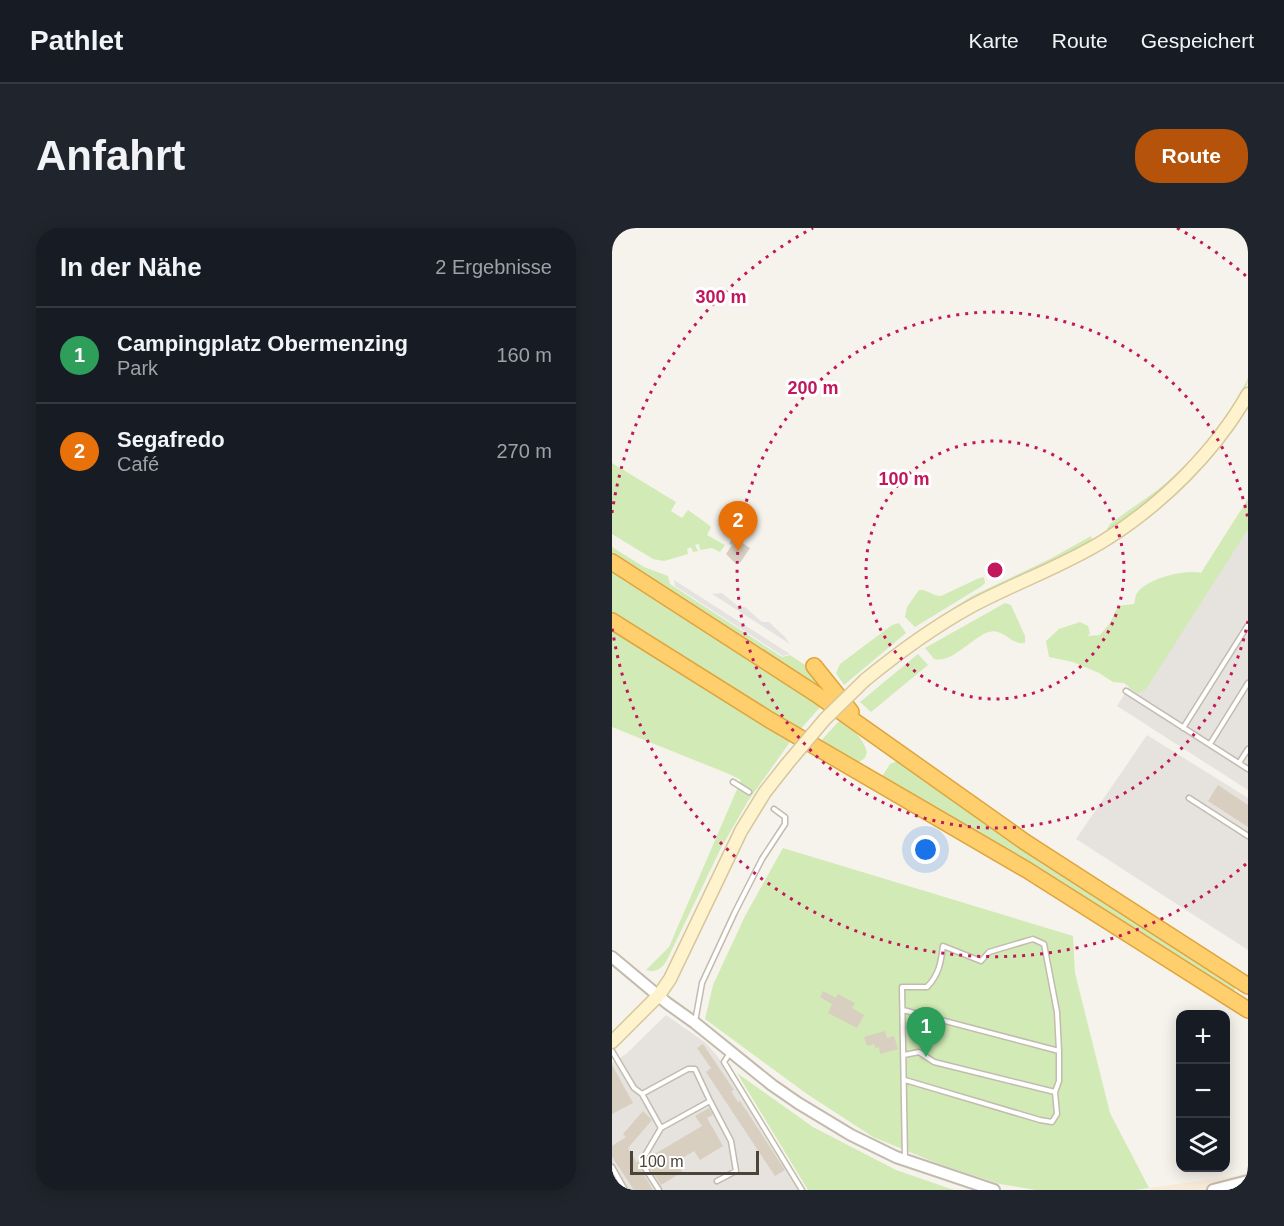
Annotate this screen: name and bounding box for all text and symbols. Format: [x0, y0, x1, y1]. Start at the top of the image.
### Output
text: Pathlet [30, 25, 123, 56]
text: Karte [969, 29, 1019, 52]
text: Route [1052, 29, 1108, 52]
text: Gespeichert [1141, 29, 1254, 52]
button: Route [1135, 129, 1248, 183]
text: Anfahrt [36, 132, 185, 179]
text: In der Nähe [60, 252, 202, 282]
text: 2 Ergebnisse [435, 256, 552, 278]
text: 300 m [695, 287, 747, 307]
text: Campingplatz Obermenzing [117, 331, 408, 356]
text: 1 [74, 344, 85, 366]
text: 160 m [496, 344, 552, 366]
text: Park [117, 357, 158, 379]
text: 200 m [787, 378, 839, 398]
text: Segafredo [117, 427, 225, 452]
text: 2 [74, 440, 85, 462]
text: 270 m [496, 440, 552, 462]
text: Café [117, 453, 159, 475]
text: 100 m [878, 469, 930, 489]
pin: 2 [718, 502, 758, 551]
centre of rings [985, 560, 1005, 580]
your location [911, 835, 940, 864]
pin: 1 [906, 1008, 946, 1057]
map controls [1176, 1010, 1230, 1172]
button: + [1176, 1010, 1230, 1064]
button: − [1176, 1064, 1230, 1118]
button: layers [1176, 1118, 1230, 1172]
scale bar [630, 1148, 759, 1176]
text: 100 m [639, 1153, 683, 1170]

